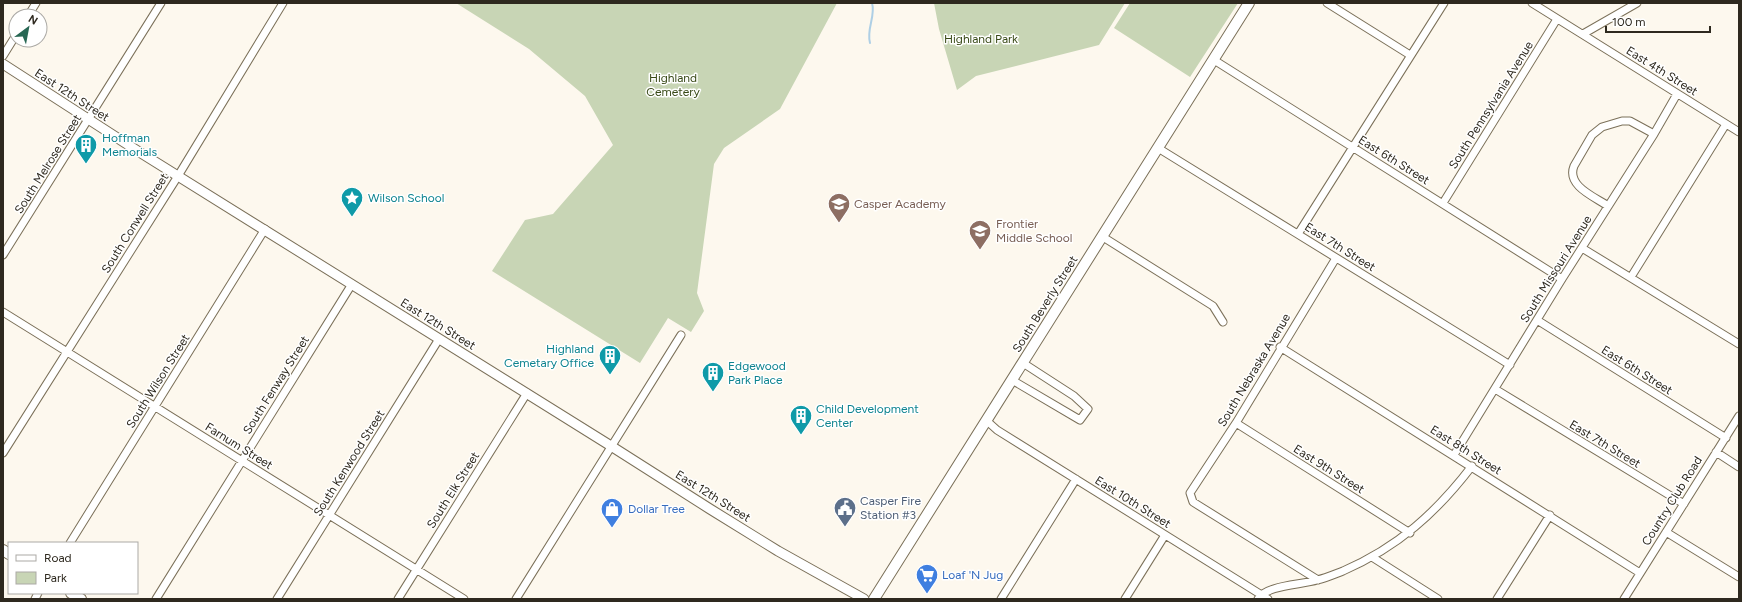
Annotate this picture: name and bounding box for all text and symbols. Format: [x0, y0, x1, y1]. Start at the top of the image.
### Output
north arrow [8, 8, 48, 48]
scale bar [1606, 8, 1710, 34]
text: N [26, 12, 40, 28]
text: 100 m [1612, 15, 1646, 29]
park label: Highland Park [944, 32, 1018, 46]
street label: South Pennsylvania Avenue [1446, 38, 1536, 171]
street label: East 4th Street [1624, 43, 1701, 99]
street label: East 12th Street [32, 66, 112, 124]
park label: Highland Cemetery [646, 71, 700, 99]
street label: South Melrose Street [12, 111, 84, 216]
place label: Hoffman Memorials [102, 131, 157, 159]
building icon: Hoffman Memorials [73, 132, 99, 165]
street label: East 6th Street [1356, 133, 1432, 188]
street label: South Conwell Street [99, 170, 172, 276]
place icon: Wilson School [339, 185, 365, 218]
place label: Wilson School [368, 191, 444, 205]
school or university icon: Casper Academy [826, 191, 852, 224]
place label: Casper Academy [854, 197, 946, 211]
street label: South Missouri Avenue [1517, 213, 1595, 325]
place label: Frontier Middle School [996, 217, 1072, 245]
school or university icon: Frontier Middle School [967, 218, 993, 251]
street label: East 7th Street [1302, 220, 1378, 275]
street label: South Beverly Street [1010, 253, 1081, 355]
street label: East 12th Street [398, 295, 478, 353]
street label: South Nebraska Avenue [1215, 311, 1294, 429]
street label: South Wilson Street [123, 331, 193, 430]
street label: South Fenway Street [240, 333, 312, 437]
place label: Highland Cemetary Office [504, 342, 594, 370]
building icon: Highland Cemetary Office [597, 343, 623, 376]
street label: East 6th Street [1599, 343, 1675, 398]
place label: Edgewood Park Place [728, 359, 786, 387]
building icon: Edgewood Park Place [700, 360, 726, 393]
place label: Child Development Center [816, 402, 919, 430]
building icon: Child Development Center [788, 403, 814, 436]
street label: South Kenwood Street [311, 407, 388, 519]
street label: East 7th Street [1567, 417, 1644, 471]
street label: Farnum Street [203, 420, 276, 473]
street label: East 8th Street [1428, 422, 1505, 478]
street label: East 9th Street [1291, 442, 1367, 497]
street label: South Elk Street [424, 449, 482, 531]
street label: Country Club Road [1639, 454, 1705, 548]
street label: East 12th Street [673, 467, 753, 525]
street label: East 10th Street [1092, 473, 1174, 531]
place label: Casper Fire Station #3 [860, 494, 921, 522]
public building icon: Casper Fire Station #3 [832, 495, 858, 528]
shop icon: Dollar Tree [599, 496, 625, 529]
place label: Dollar Tree [628, 502, 685, 516]
legend [8, 542, 138, 594]
text: Road [44, 551, 72, 565]
supermarket icon: Loaf 'N Jug [914, 562, 940, 595]
place label: Loaf 'N Jug [942, 568, 1003, 582]
text: Park [44, 571, 67, 585]

